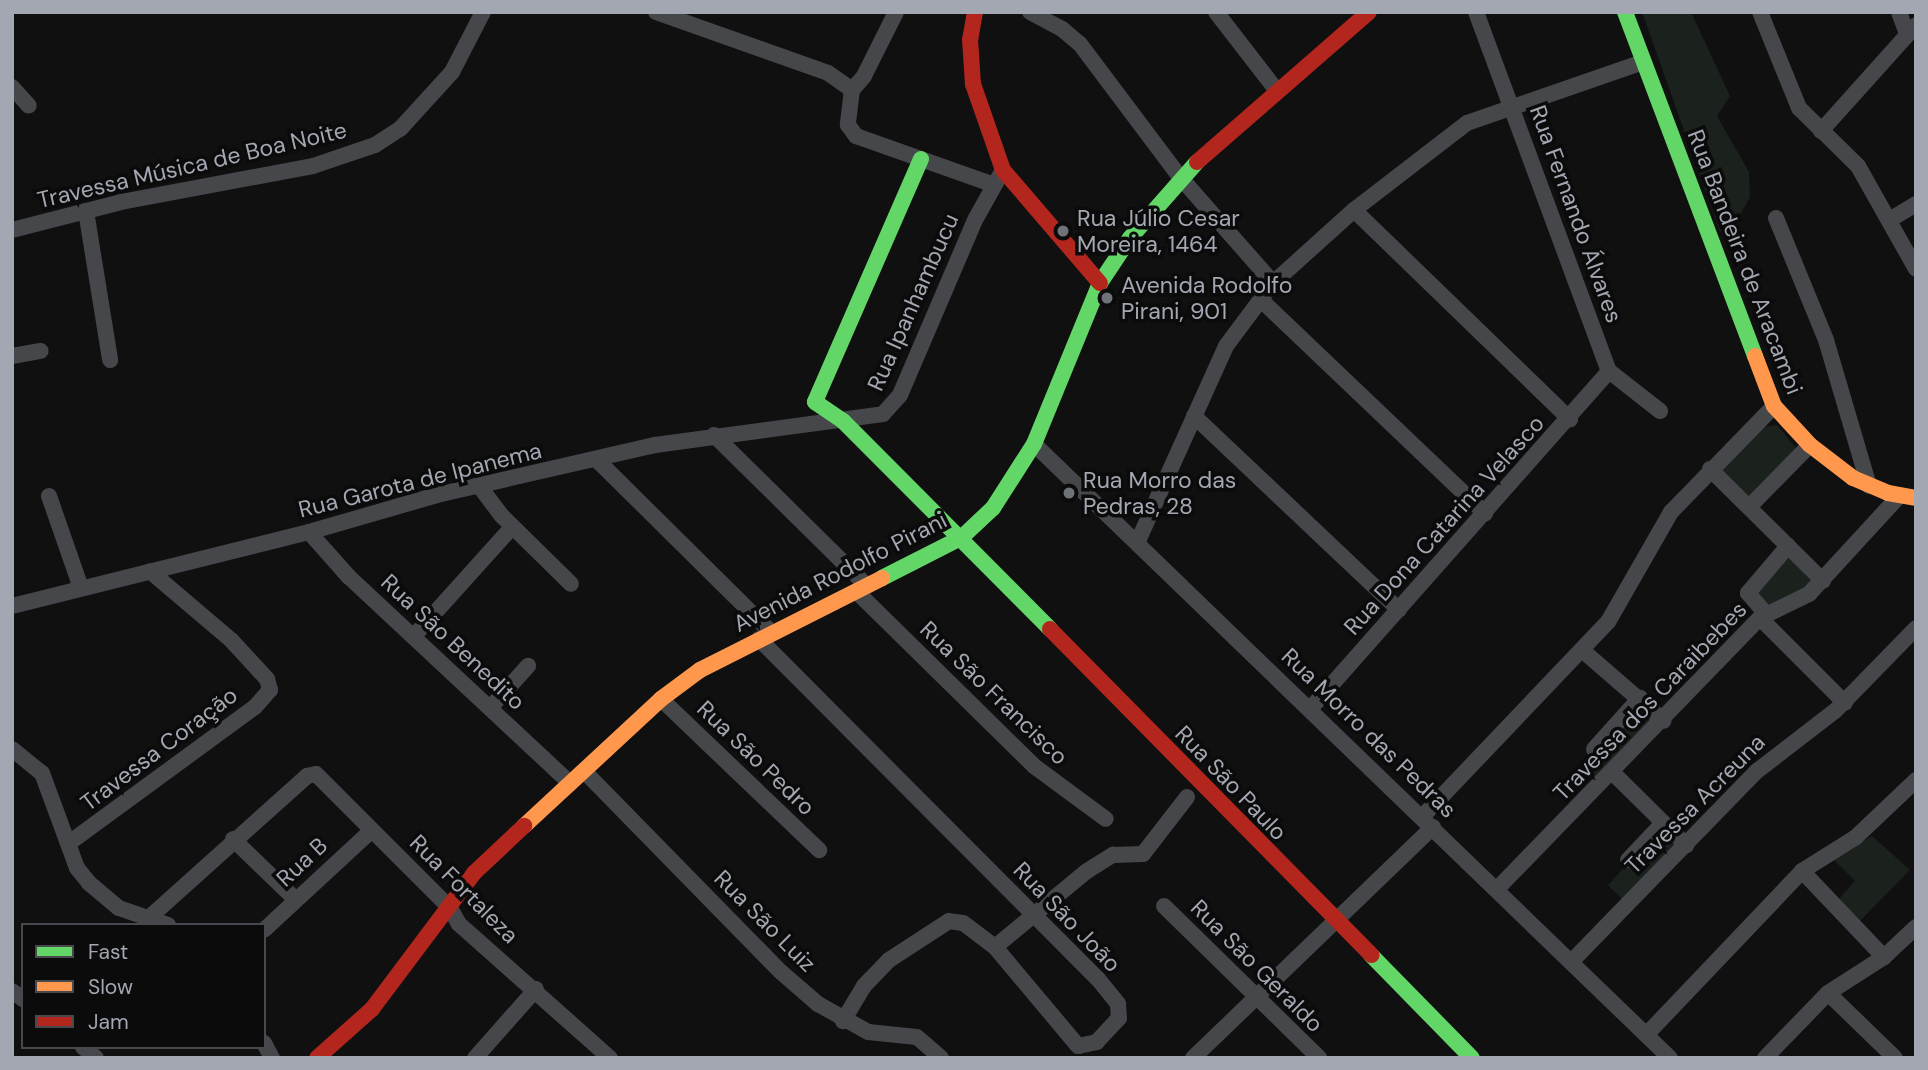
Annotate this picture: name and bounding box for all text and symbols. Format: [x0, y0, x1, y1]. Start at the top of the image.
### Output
street label: Rua Fernando Álvares [1524, 102, 1628, 326]
street label: Travessa Música de Boa Noite [35, 116, 349, 214]
street label: Rua Bandeira de Aracambi [1682, 126, 1808, 398]
place label: Rua Júlio Cesar Moreira, 1464 [1077, 204, 1240, 258]
street label: Rua Ipanhambucu [862, 209, 964, 395]
marker: Rua Júlio Cesar Moreira, 1464 [1055, 223, 1071, 239]
place label: Avenida Rodolfo Pirani, 901 [1121, 271, 1292, 325]
marker: Avenida Rodolfo Pirani, 901 [1099, 290, 1115, 306]
street label: Rua Dona Catarina Velasco [1338, 410, 1550, 640]
street label: Rua Garota de Ipanema [296, 436, 544, 524]
place label: Rua Morro das Pedras, 28 [1083, 466, 1236, 520]
marker: Rua Morro das Pedras, 28 [1061, 485, 1077, 501]
street label: Avenida Rodolfo Pirani [729, 506, 951, 638]
street label: Rua São Benedito [375, 568, 531, 716]
street label: Travessa dos Caraibebes [1548, 596, 1752, 806]
street label: Rua São Francisco [914, 615, 1074, 771]
street label: Rua Morro das Pedras [1276, 642, 1462, 824]
street label: Travessa Coração [75, 681, 243, 817]
street label: Rua São Pedro [691, 695, 821, 821]
street label: Rua São Paulo [1170, 720, 1292, 846]
street label: Travessa Acreuna [1619, 728, 1771, 880]
street label: Rua Fortaleza [404, 829, 524, 949]
street label: Rua B [271, 832, 333, 892]
street label: Rua São João [1008, 856, 1126, 978]
street label: Rua São Luiz [708, 864, 822, 978]
street label: Rua São Geraldo [1185, 894, 1329, 1038]
legend [21, 923, 266, 1049]
text: Fast [88, 938, 128, 966]
text: Slow [88, 973, 133, 1001]
text: Jam [88, 1008, 129, 1036]

